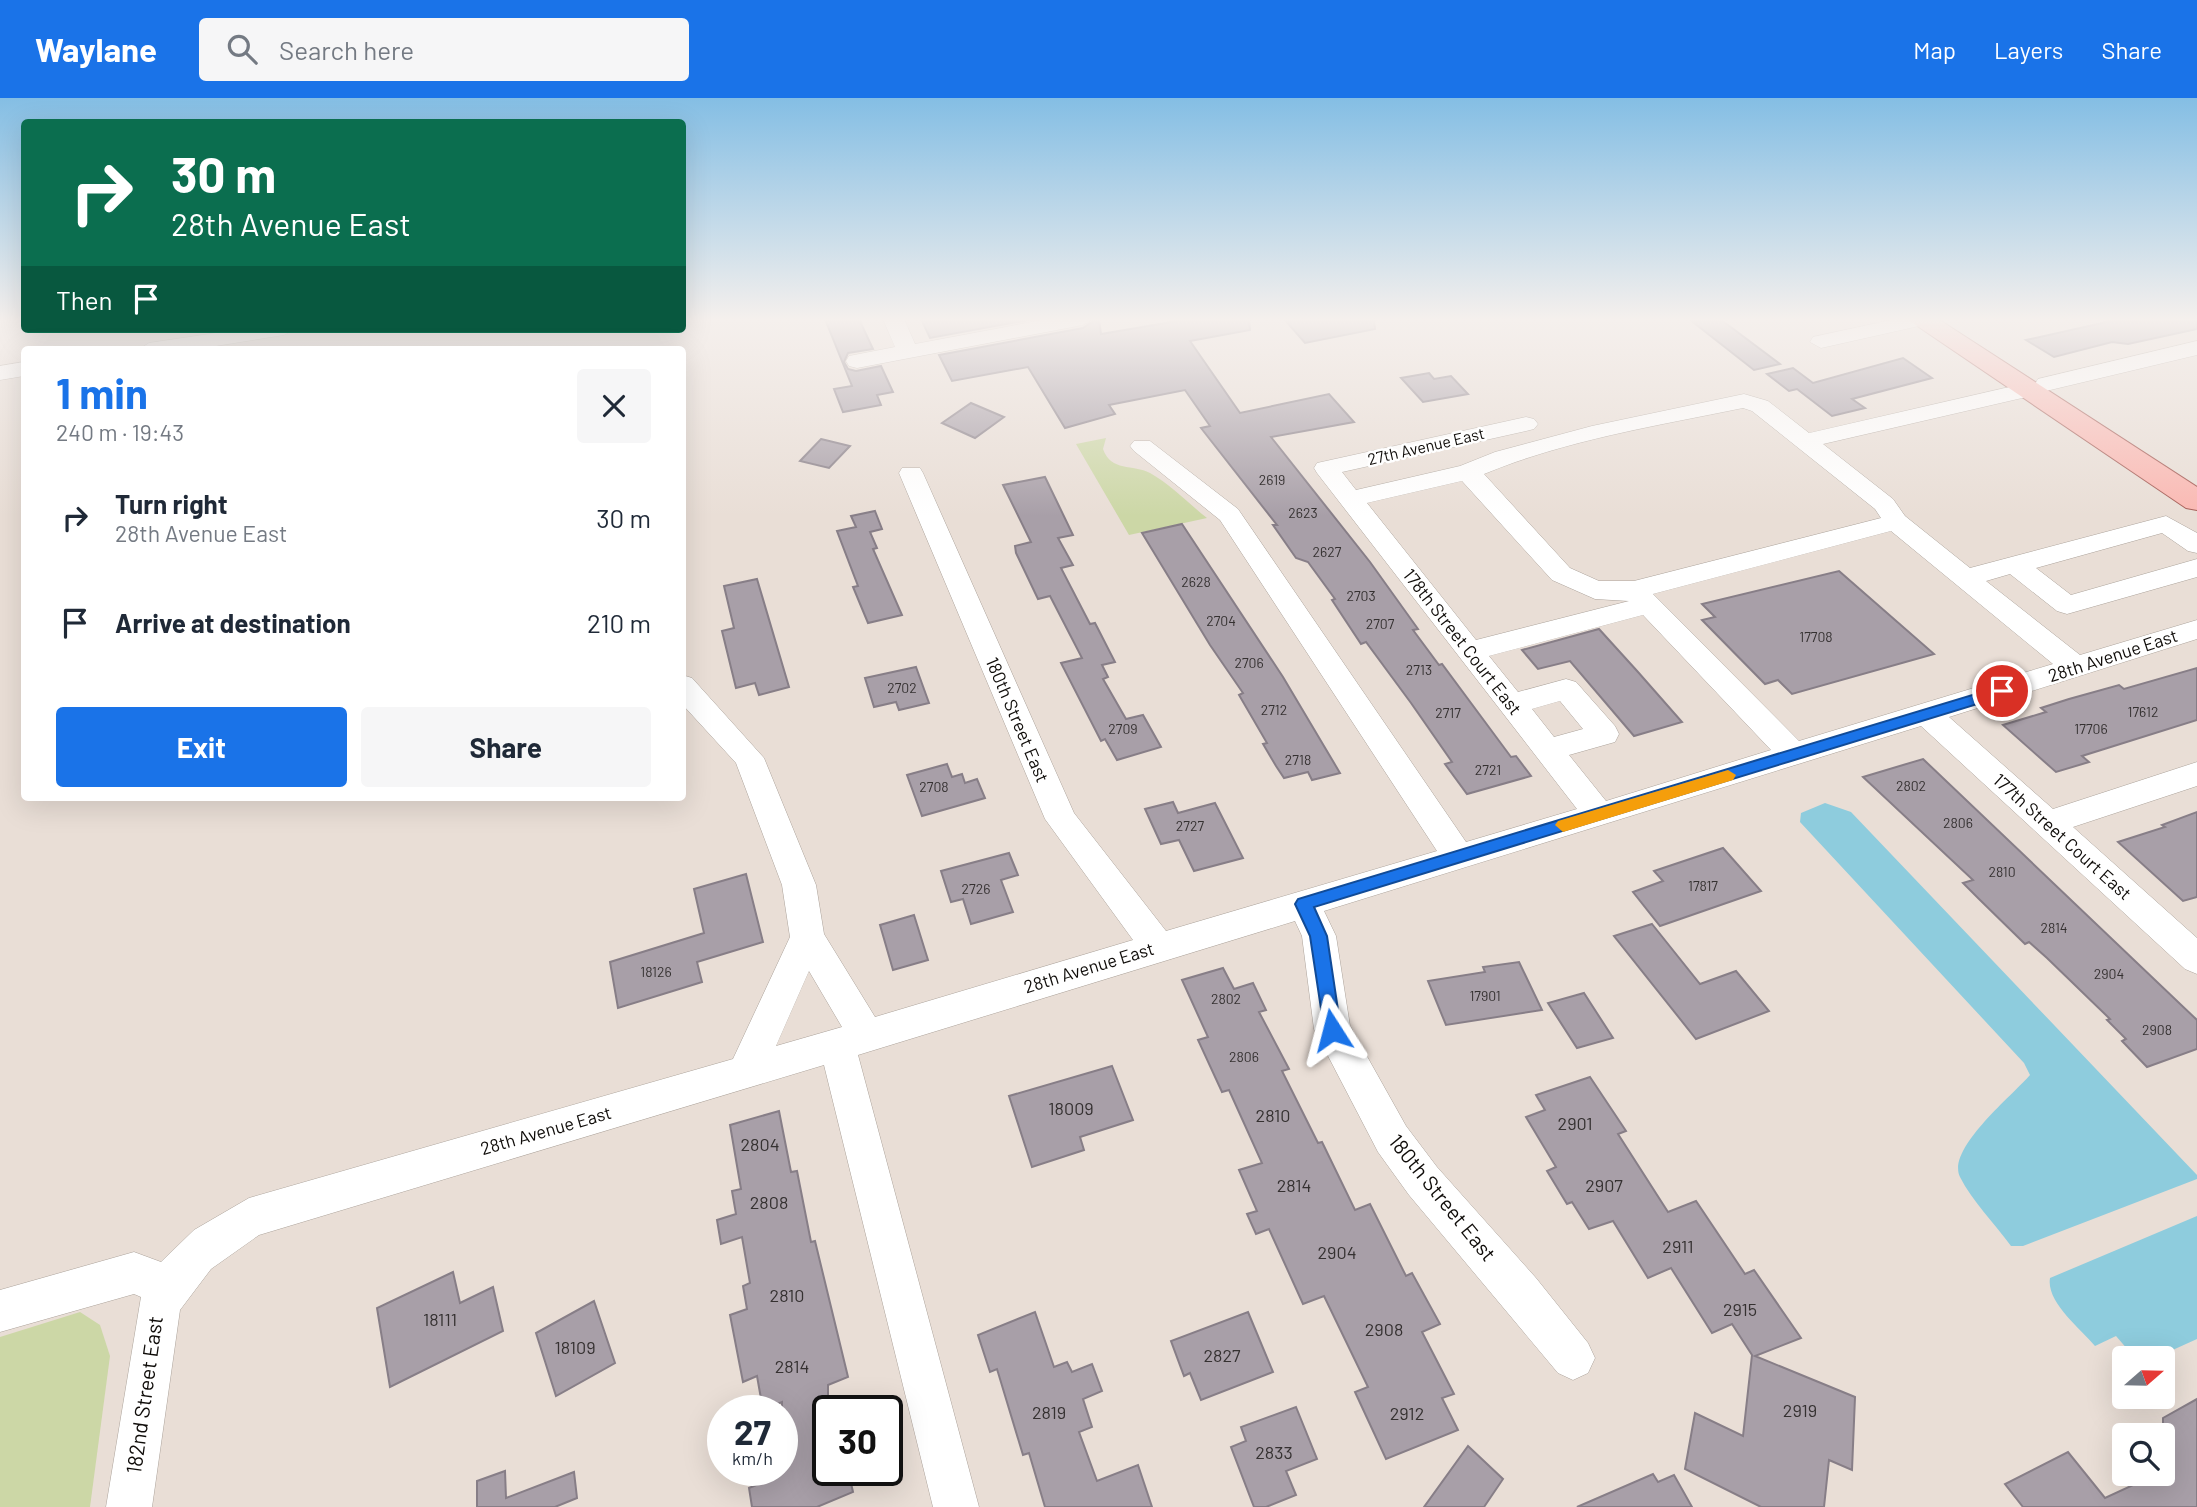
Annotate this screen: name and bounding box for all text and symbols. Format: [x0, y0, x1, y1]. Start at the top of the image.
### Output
search box [199, 18, 689, 81]
text: Waylane [35, 29, 157, 69]
icon: search [223, 30, 261, 68]
text: Search here [279, 34, 414, 65]
text: Map [1913, 35, 1956, 64]
text: Layers [1994, 35, 2063, 64]
text: Share [2101, 35, 2162, 64]
text: 30 m [171, 144, 276, 203]
icon: right [56, 147, 147, 238]
text: 28th Avenue East [171, 204, 411, 242]
icon: arrive [127, 280, 165, 318]
text: Then [56, 284, 113, 315]
text: 1 min [56, 367, 148, 417]
button: close [577, 369, 651, 443]
text: 240 m · 19:43 [56, 418, 184, 446]
street label: 27th Avenue East [1366, 423, 1486, 468]
house number: 2619 [1259, 471, 1285, 488]
text: Turn right [115, 488, 228, 519]
icon: right [56, 499, 94, 537]
text: 30 m [596, 502, 651, 533]
house number: 2623 [1288, 504, 1318, 521]
text: 28th Avenue East [115, 519, 287, 547]
house number: 2627 [1313, 543, 1342, 560]
street label: 178th Street Court East [1399, 564, 1527, 719]
house number: 2628 [1181, 573, 1211, 590]
house number: 2703 [1346, 587, 1376, 604]
icon: arrive [56, 604, 94, 642]
text: Arrive at destination [115, 607, 351, 638]
text: 210 m [587, 607, 651, 638]
house number: 2704 [1206, 612, 1236, 629]
house number: 2707 [1366, 615, 1395, 632]
street label: 28th Avenue East [2045, 624, 2180, 686]
house number: 17708 [1799, 628, 1833, 645]
street label: 180th Street East [982, 654, 1054, 785]
house number: 2706 [1234, 654, 1264, 671]
house number: 2713 [1406, 661, 1432, 678]
pin [1972, 661, 2032, 721]
icon: arrive [1983, 672, 2021, 710]
house number: 2702 [887, 679, 917, 696]
house number: 2712 [1261, 701, 1287, 718]
house number: 17612 [2128, 703, 2158, 720]
house number: 2717 [1435, 704, 1461, 721]
button: Exit [56, 707, 347, 787]
button: Share [361, 707, 651, 787]
house number: 2709 [1108, 720, 1138, 737]
house number: 17706 [2074, 720, 2108, 737]
house number: 2718 [1285, 751, 1311, 768]
house number: 2721 [1475, 761, 1501, 778]
street label: 177th Street Court East [1989, 768, 2136, 904]
house number: 2802 [1896, 777, 1926, 794]
house number: 2708 [919, 778, 949, 795]
house number: 2806 [1943, 814, 1973, 831]
house number: 2727 [1176, 817, 1204, 834]
house number: 2810 [1988, 863, 2016, 880]
house number: 17817 [1688, 877, 1718, 894]
house number: 2726 [962, 880, 990, 897]
house number: 2814 [2040, 919, 2068, 936]
street label: 28th Avenue East [1021, 937, 1156, 997]
house number: 18126 [640, 963, 672, 980]
house number: 2904 [2094, 965, 2124, 982]
house number: 17901 [1469, 987, 1501, 1004]
house number: 2802 [1211, 990, 1241, 1007]
position arrow [1295, 993, 1369, 1067]
house number: 2908 [2142, 1021, 2172, 1038]
house number: 2806 [1229, 1048, 1259, 1065]
house number: 18009 [1048, 1097, 1094, 1119]
street label: 28th Avenue East [478, 1101, 614, 1159]
house number: 2810 [1256, 1104, 1291, 1126]
house number: 2901 [1558, 1112, 1593, 1134]
street label: 180th Street East [1384, 1129, 1502, 1266]
house number: 2804 [740, 1133, 780, 1155]
house number: 2814 [1277, 1174, 1311, 1196]
house number: 2907 [1585, 1174, 1623, 1196]
house number: 2808 [750, 1191, 788, 1213]
house number: 2911 [1662, 1235, 1694, 1257]
house number: 2904 [1317, 1241, 1357, 1263]
house number: 2810 [770, 1284, 805, 1306]
house number: 2915 [1723, 1298, 1757, 1320]
house number: 18111 [423, 1308, 457, 1330]
street label: 182nd Street East [120, 1314, 167, 1475]
house number: 2908 [1365, 1318, 1403, 1340]
house number: 18109 [554, 1336, 596, 1358]
house number: 2827 [1203, 1344, 1241, 1366]
north arrow [2112, 1346, 2175, 1409]
map controls [2112, 1346, 2175, 1486]
house number: 2814 [775, 1355, 809, 1377]
speed limit sign: 30 [812, 1395, 903, 1486]
house number: 2919 [1783, 1399, 1817, 1421]
house number: 2819 [1032, 1401, 1066, 1423]
house number: 2912 [1390, 1402, 1424, 1424]
text: 27 [734, 1410, 771, 1452]
button: search [2112, 1423, 2175, 1486]
house number: 2833 [1255, 1441, 1293, 1463]
text: km/h [732, 1447, 773, 1469]

